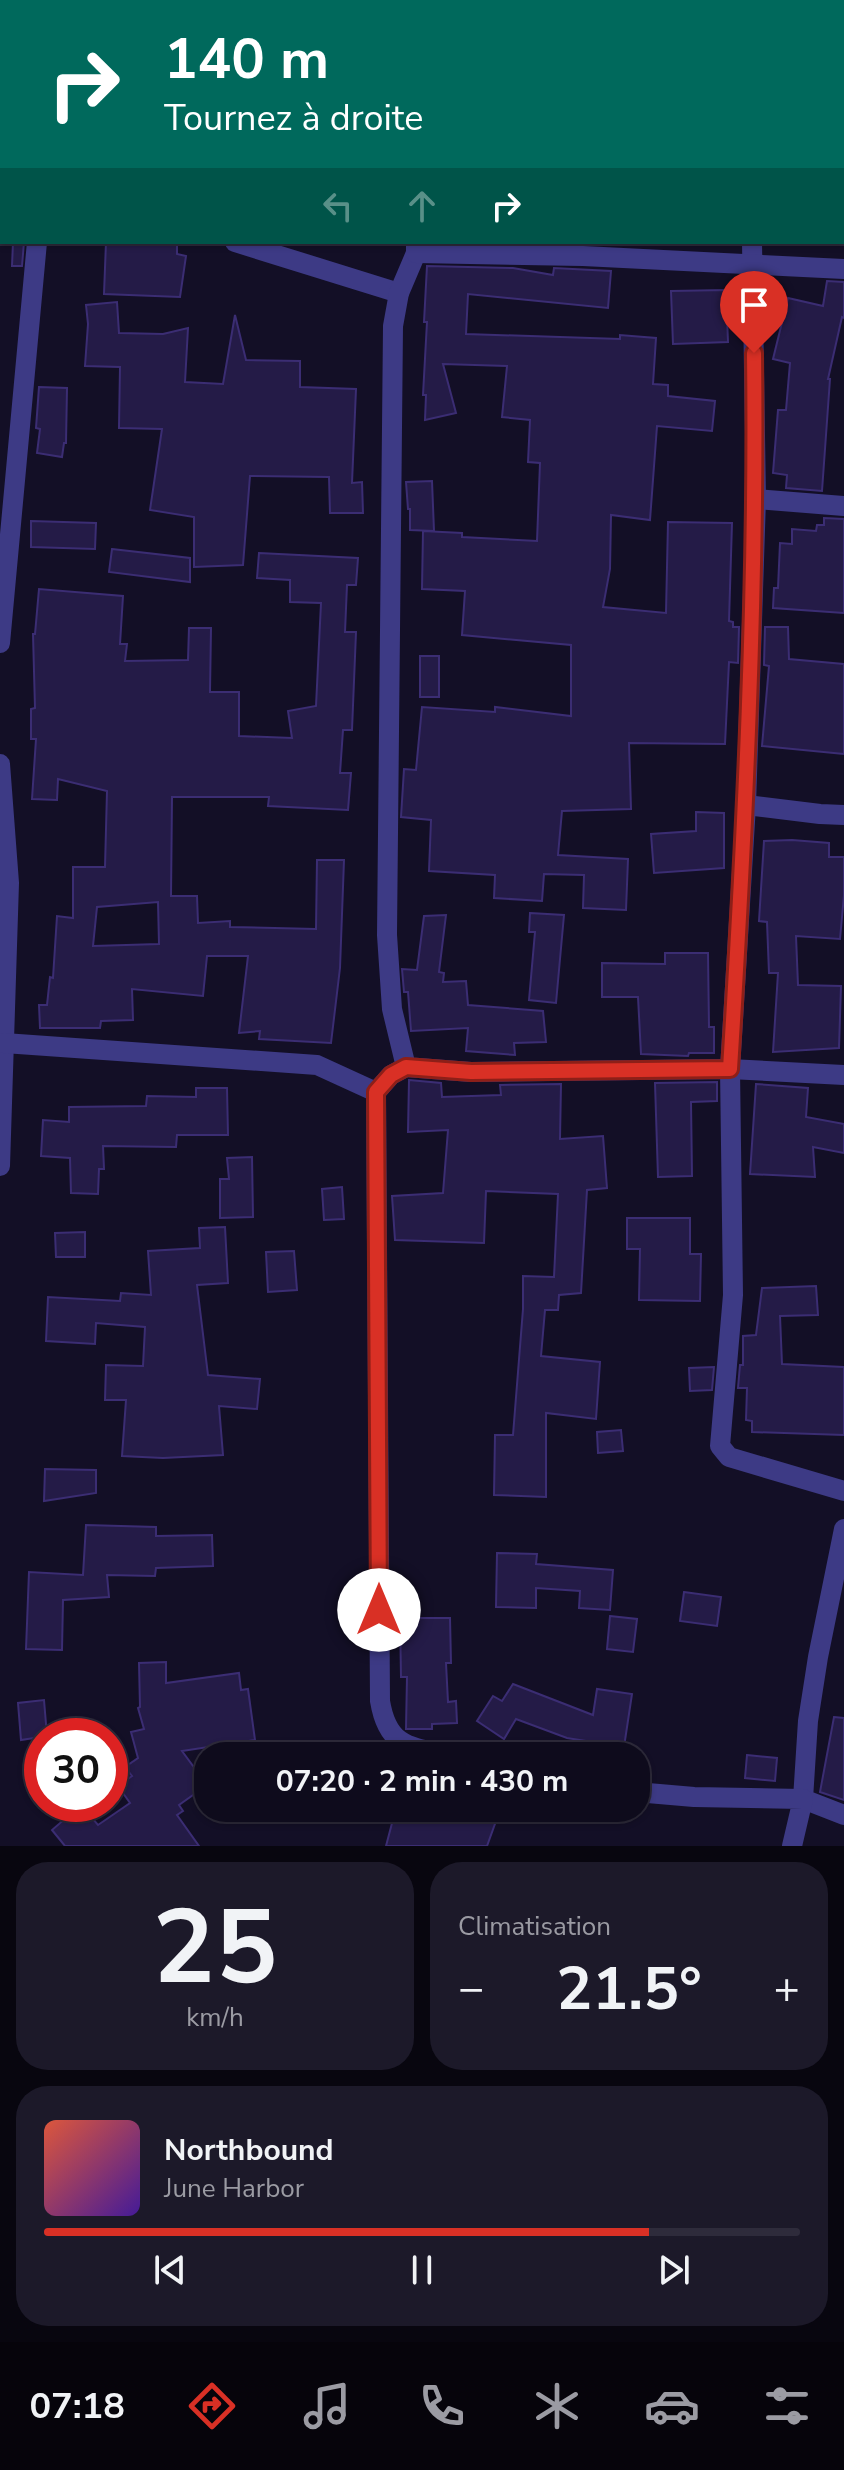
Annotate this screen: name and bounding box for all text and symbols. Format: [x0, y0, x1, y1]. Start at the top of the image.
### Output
text: 140 m [164, 21, 329, 98]
icon: right [32, 32, 136, 136]
text: Tournez à droite [164, 94, 423, 143]
icon: left [316, 184, 360, 228]
icon: ahead [400, 184, 444, 228]
icon: right [484, 184, 528, 228]
pin [720, 271, 788, 353]
icon: arrive [732, 283, 776, 327]
position arrow [337, 1568, 421, 1652]
speed limit sign: 30 [24, 1718, 128, 1822]
text: 07:20 · 2 min · 430 m [276, 1761, 568, 1802]
text: 25 [153, 1877, 277, 2019]
text: Climatisation [458, 1909, 611, 1944]
text: 21.5° [556, 1948, 702, 2030]
text: − [458, 1959, 484, 2019]
text: + [774, 1959, 800, 2019]
text: km/h [186, 2000, 244, 2035]
text: Northbound [164, 2130, 334, 2171]
text: June Harbor [164, 2171, 304, 2206]
icon: previous [148, 2248, 192, 2292]
icon: pause [400, 2248, 444, 2292]
icon: next [652, 2248, 696, 2292]
icon: directions [184, 2378, 240, 2434]
icon: music [299, 2378, 355, 2434]
icon: phone [414, 2378, 470, 2434]
icon: climate [529, 2378, 585, 2434]
icon: car [644, 2378, 700, 2434]
icon: filters [759, 2378, 815, 2434]
text: 07:18 [29, 2382, 125, 2431]

